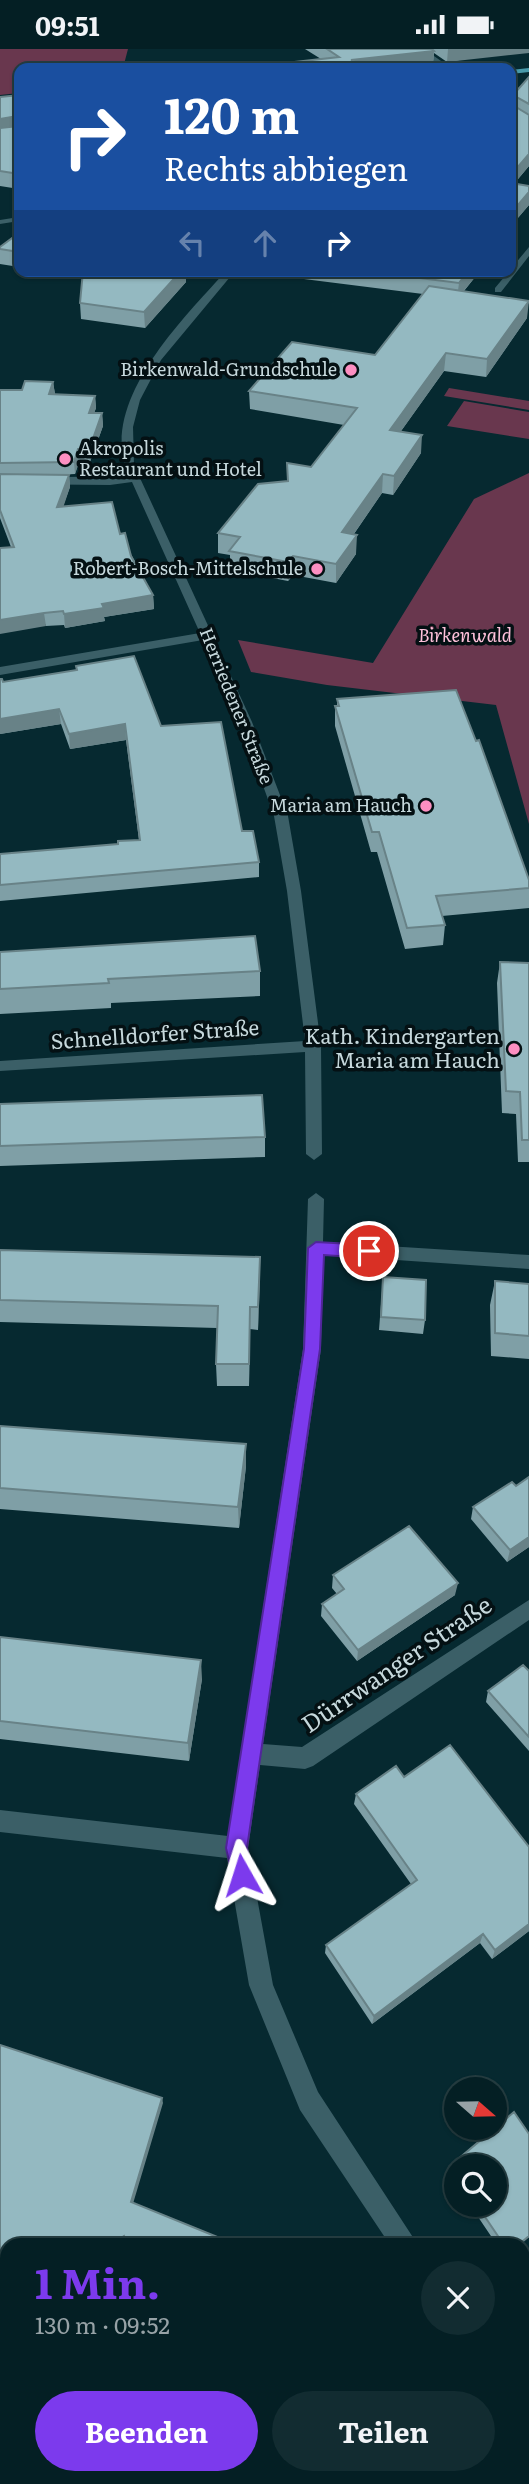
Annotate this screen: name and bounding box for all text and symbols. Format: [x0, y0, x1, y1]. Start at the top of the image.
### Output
text: 09:51 [35, 5, 99, 44]
text: 120 m [164, 76, 299, 149]
icon: right [49, 91, 140, 182]
text: Rechts abbiegen [164, 143, 408, 191]
icon: left [173, 224, 211, 262]
icon: ahead [246, 224, 284, 262]
icon: right [319, 224, 357, 262]
place label: Birkenwald-Grundschule [120, 355, 337, 382]
marker: Birkenwald-Grundschule [343, 362, 359, 378]
place label: Akropolis Restaurant und Hotel [79, 434, 262, 482]
marker: Akropolis Restaurant und Hotel [57, 451, 73, 467]
place label: Robert-Bosch-Mittelschule [73, 554, 303, 581]
marker: Robert-Bosch-Mittelschule [309, 561, 325, 577]
park label: Birkenwald [418, 621, 513, 648]
street label: Herriedener Straße [194, 623, 281, 788]
place label: Maria am Hauch [270, 791, 412, 818]
marker: Maria am Hauch [418, 798, 434, 814]
street label: Schnelldorfer Straße [50, 1010, 260, 1055]
place label: Kath. Kindergarten Maria am Hauch [305, 1019, 500, 1074]
marker: Kath. Kindergarten Maria am Hauch [506, 1041, 522, 1057]
pin [339, 1221, 399, 1281]
icon: arrive [350, 1232, 388, 1270]
street label: Dürrwanger Straße [293, 1586, 498, 1740]
position arrow [205, 1838, 279, 1912]
north arrow [444, 2077, 508, 2140]
map controls [444, 2077, 507, 2217]
button: search [444, 2154, 507, 2217]
text: 1 Min. [35, 2250, 160, 2312]
button: close [421, 2261, 495, 2335]
text: 130 m · 09:52 [35, 2307, 170, 2341]
button: Beenden [35, 2391, 258, 2471]
button: Teilen [272, 2391, 495, 2471]

